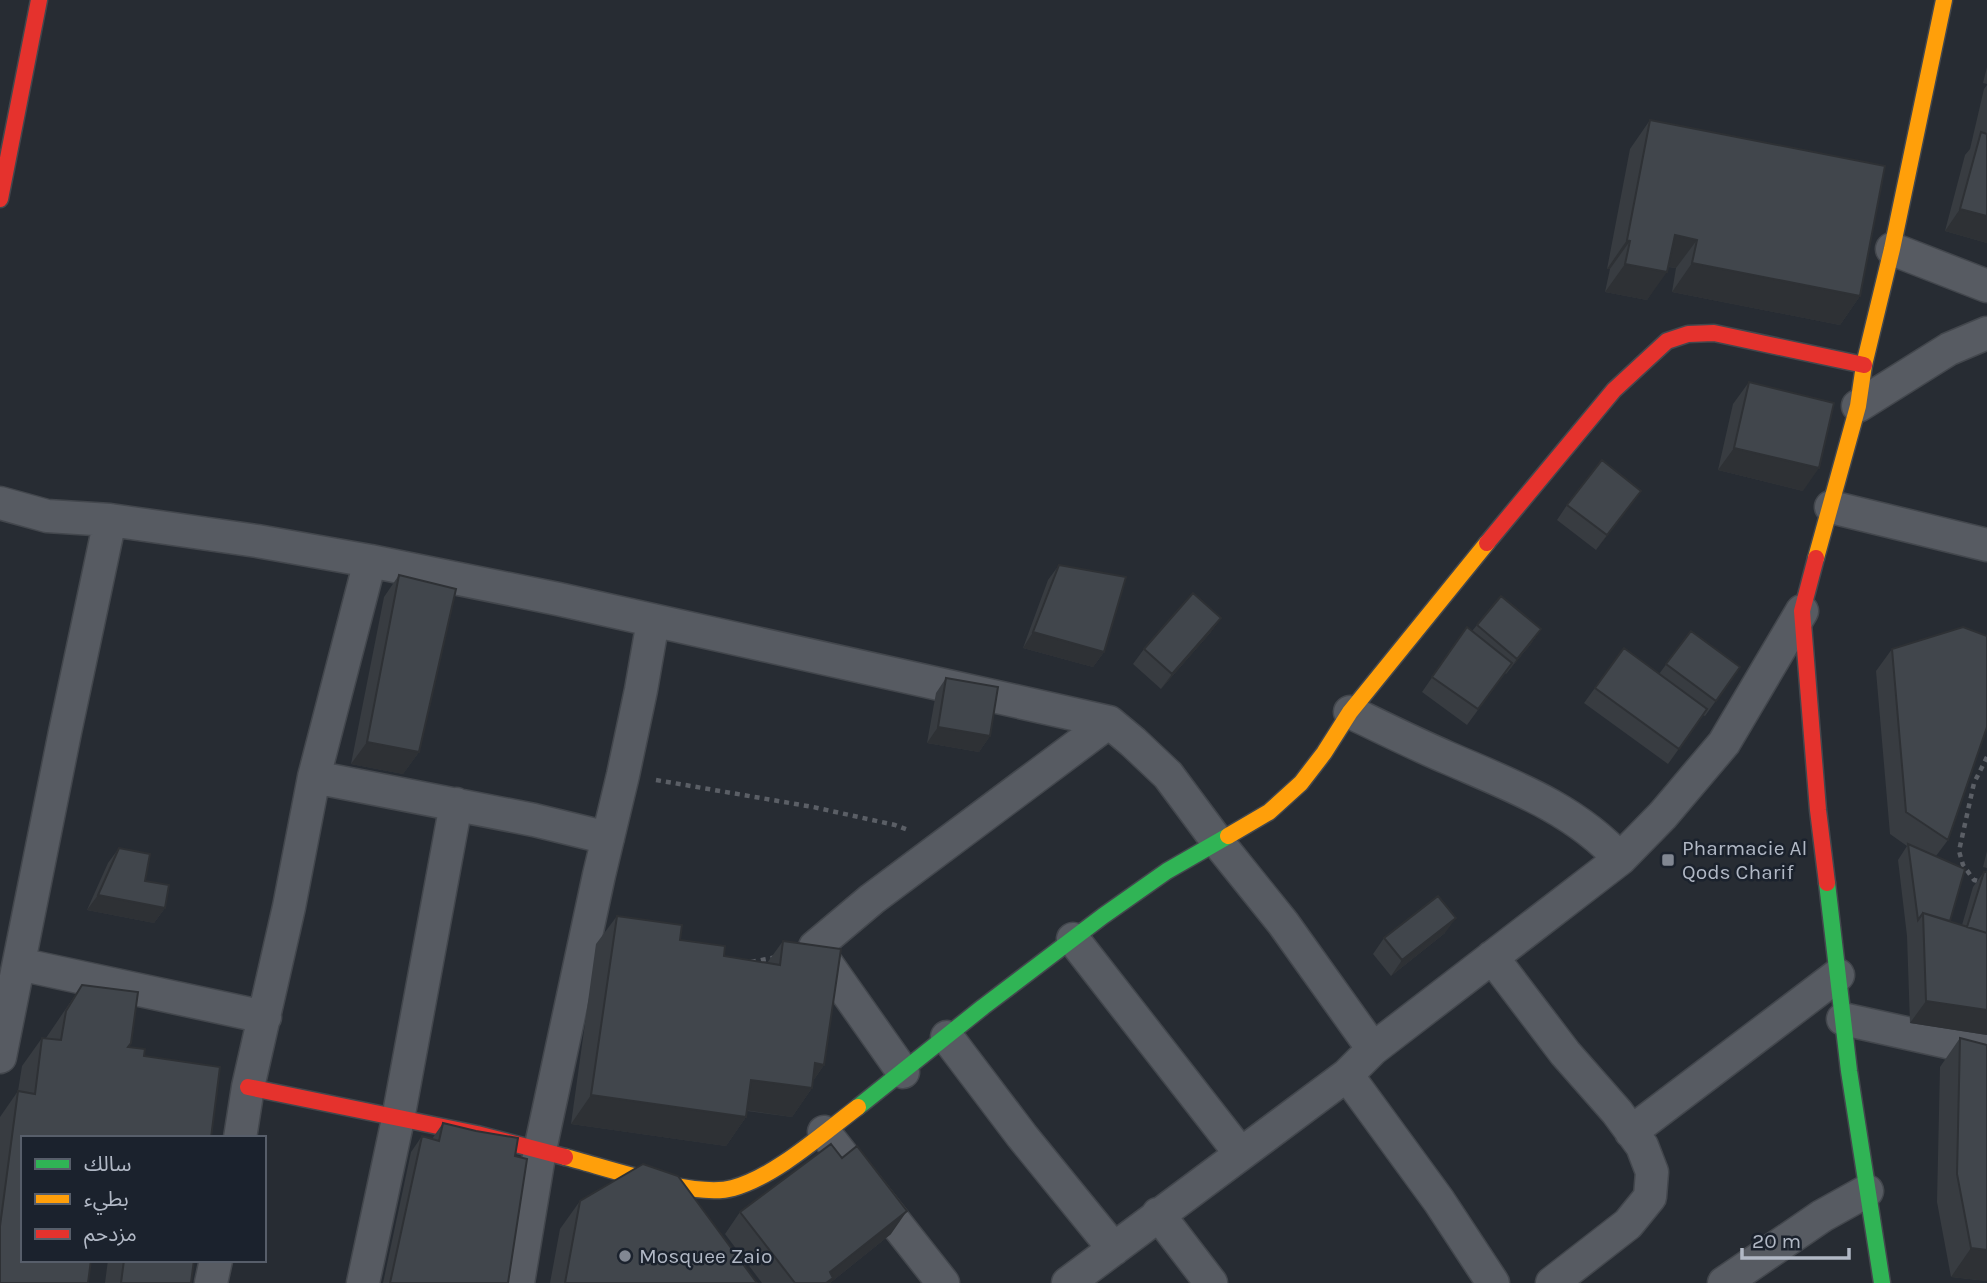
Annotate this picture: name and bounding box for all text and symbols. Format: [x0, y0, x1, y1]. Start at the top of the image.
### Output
place label: Pharmacie Al Qods Charif [1682, 836, 1807, 884]
marker: Pharmacie Al Qods Charif [1660, 852, 1676, 868]
legend [21, 1136, 266, 1262]
text: سالك [84, 1152, 131, 1176]
text: بطيء [84, 1187, 129, 1215]
scale bar [1742, 1216, 1849, 1260]
text: مزدحم [84, 1222, 137, 1249]
text: 20 m [1752, 1229, 1801, 1253]
place label: Mosquee Zaio [639, 1244, 773, 1268]
marker: Mosquee Zaio [617, 1248, 633, 1264]

